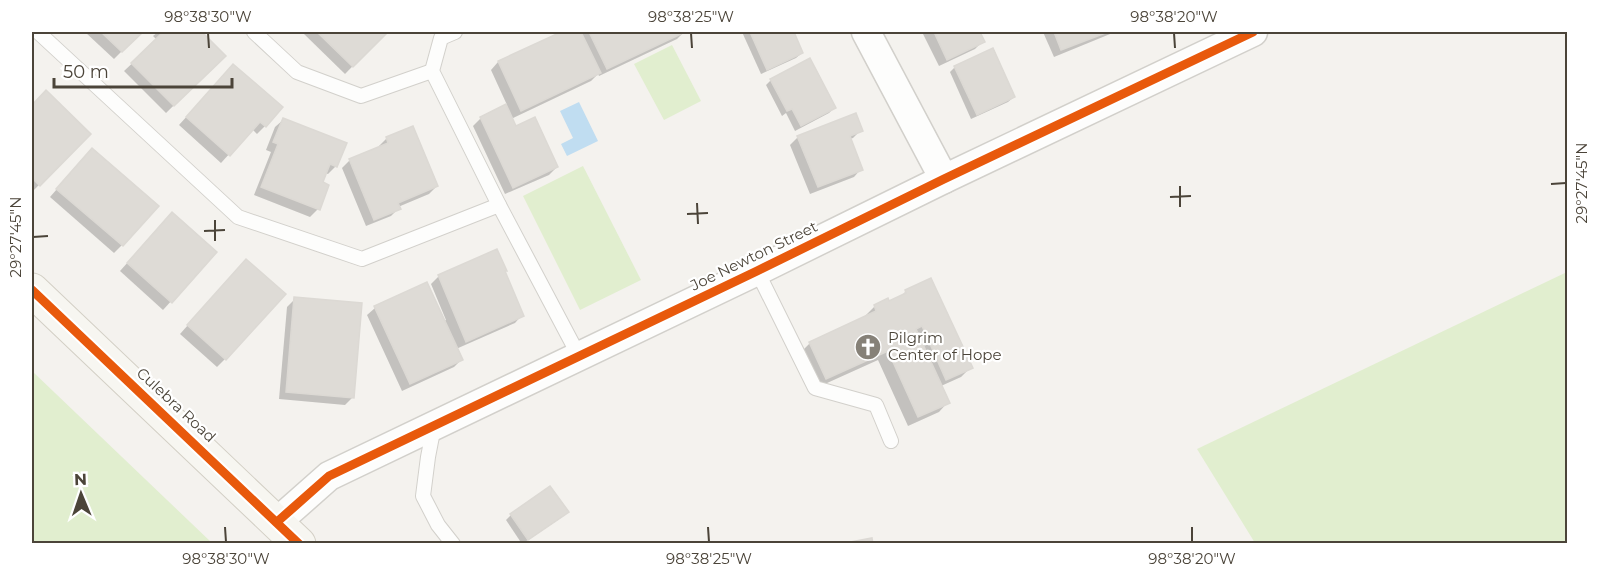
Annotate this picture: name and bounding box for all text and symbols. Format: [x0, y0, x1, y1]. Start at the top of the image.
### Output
text: 98°38'30"W [164, 7, 252, 26]
text: 98°38'25"W [648, 7, 734, 26]
text: 98°38'20"W [1130, 7, 1218, 26]
scale bar [54, 51, 232, 89]
text: 50 m [63, 61, 109, 83]
text: 29°27'45"N [1572, 143, 1591, 223]
text: 29°27'45"N [6, 197, 25, 277]
street label: Joe Newton Street [686, 217, 820, 295]
place label: Pilgrim Center of Hope [888, 328, 1002, 364]
church icon: Pilgrim Center of Hope [853, 332, 883, 362]
street label: Culebra Road [133, 363, 220, 446]
north arrow [51, 464, 111, 524]
text: N [74, 470, 87, 489]
text: 98°38'30"W [182, 549, 270, 568]
text: 98°38'25"W [666, 549, 752, 568]
text: 98°38'20"W [1148, 549, 1236, 568]

